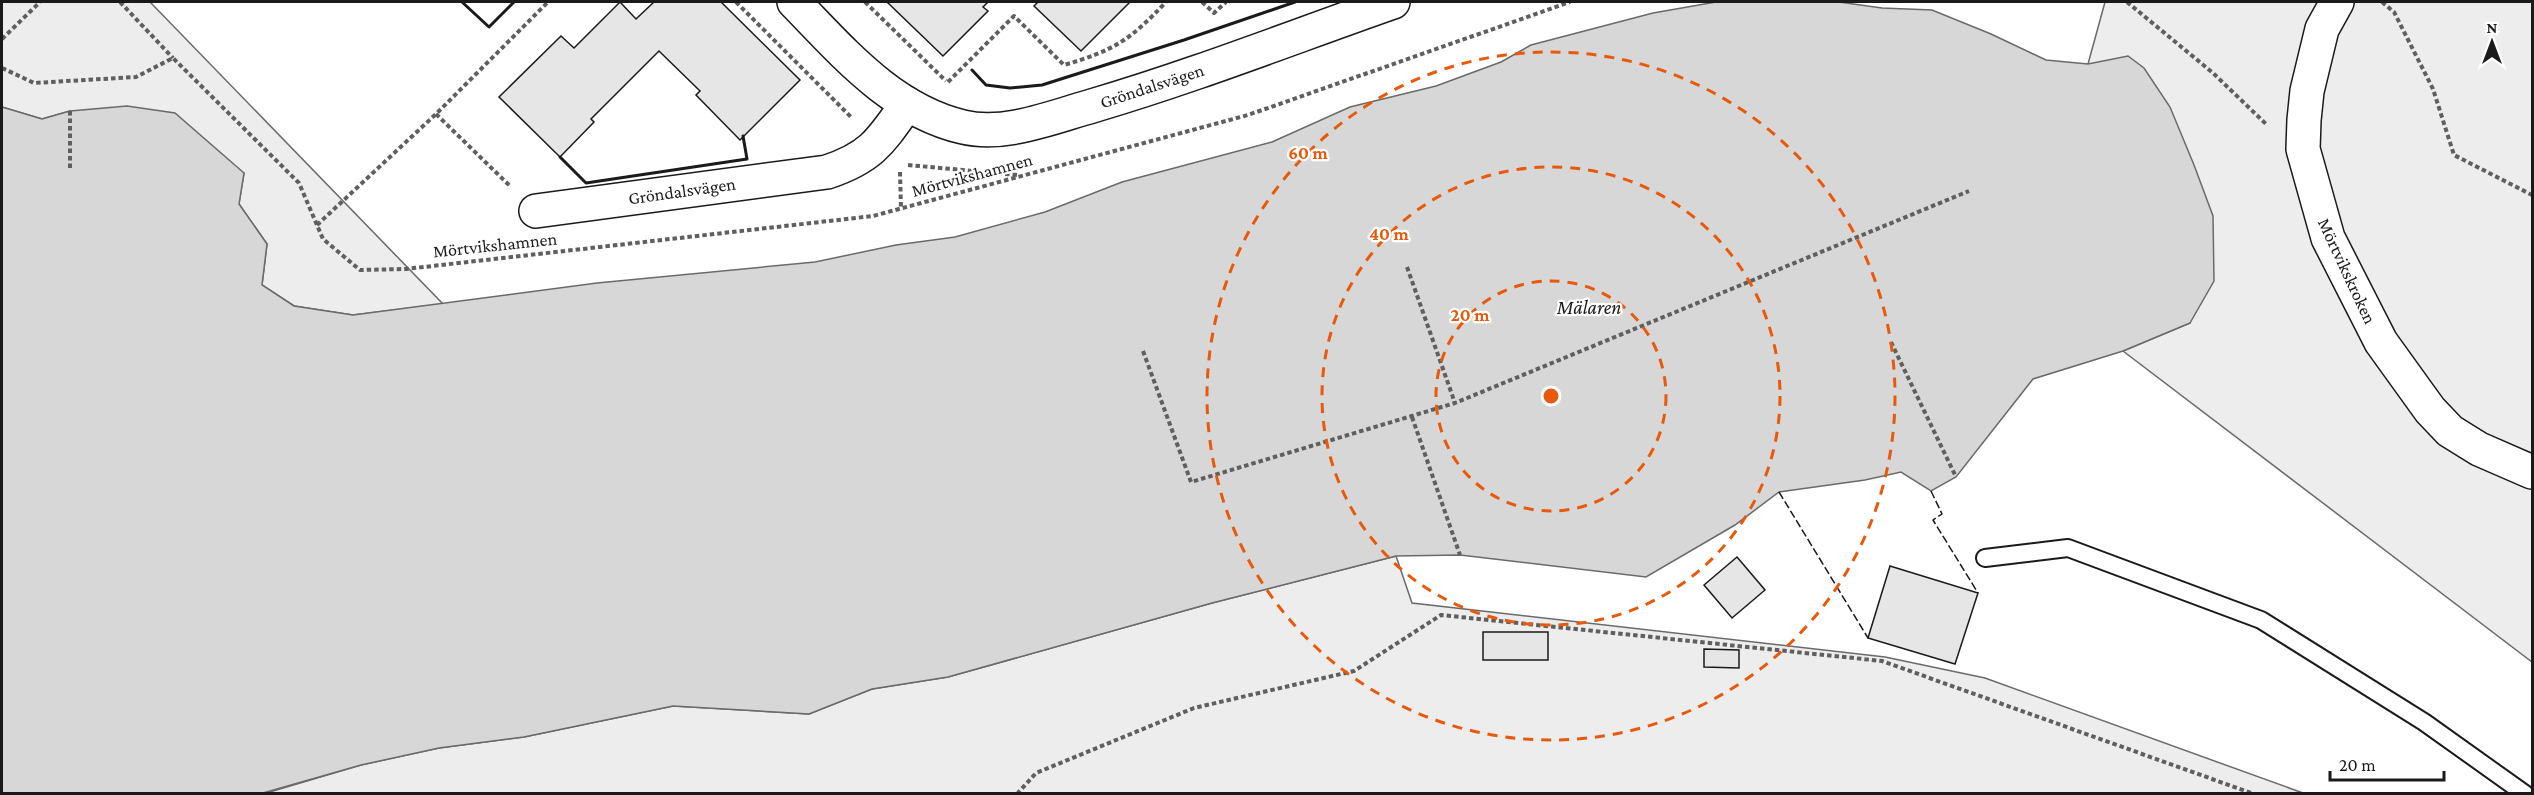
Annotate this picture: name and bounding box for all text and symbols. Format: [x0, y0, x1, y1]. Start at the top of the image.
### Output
north arrow [2462, 12, 2522, 72]
text: N [2487, 19, 2498, 36]
street label: Gröndalsvägen [1097, 60, 1207, 112]
text: 60 m [1288, 143, 1328, 163]
street label: Mörtvikshamnen [909, 149, 1035, 201]
street label: Gröndalsvägen [627, 174, 737, 208]
street label: Mörtvikskroken [2314, 215, 2380, 327]
text: 40 m [1369, 224, 1409, 244]
street label: Mörtvikshamnen [432, 229, 558, 261]
water label: Mälaren [1556, 296, 1621, 318]
text: 20 m [1451, 305, 1490, 325]
centre of rings [1541, 386, 1561, 406]
scale bar [2330, 744, 2444, 782]
text: 20 m [2339, 755, 2376, 775]

